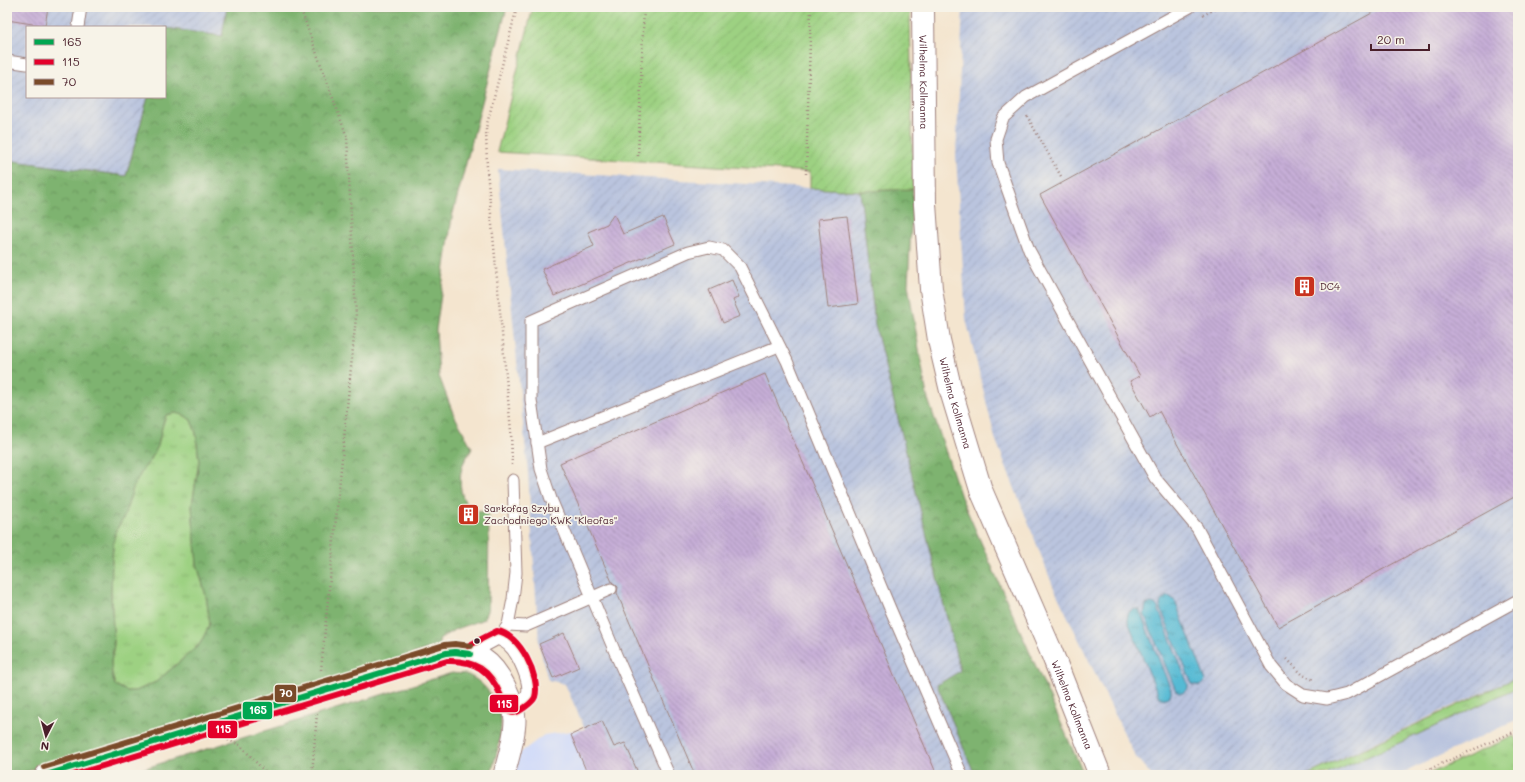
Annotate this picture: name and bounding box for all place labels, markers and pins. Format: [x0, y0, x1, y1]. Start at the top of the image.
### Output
building icon: DC4 [1291, 273, 1317, 299]
place label: DC4 [1320, 279, 1340, 293]
building icon: Sarkofag Szybu Zachodniego KWK "Kleofas" [455, 501, 481, 527]
place label: Sarkofag Szybu Zachodniego KWK "Kleofas" [484, 501, 617, 527]
unlabelled marker [472, 636, 482, 646]

